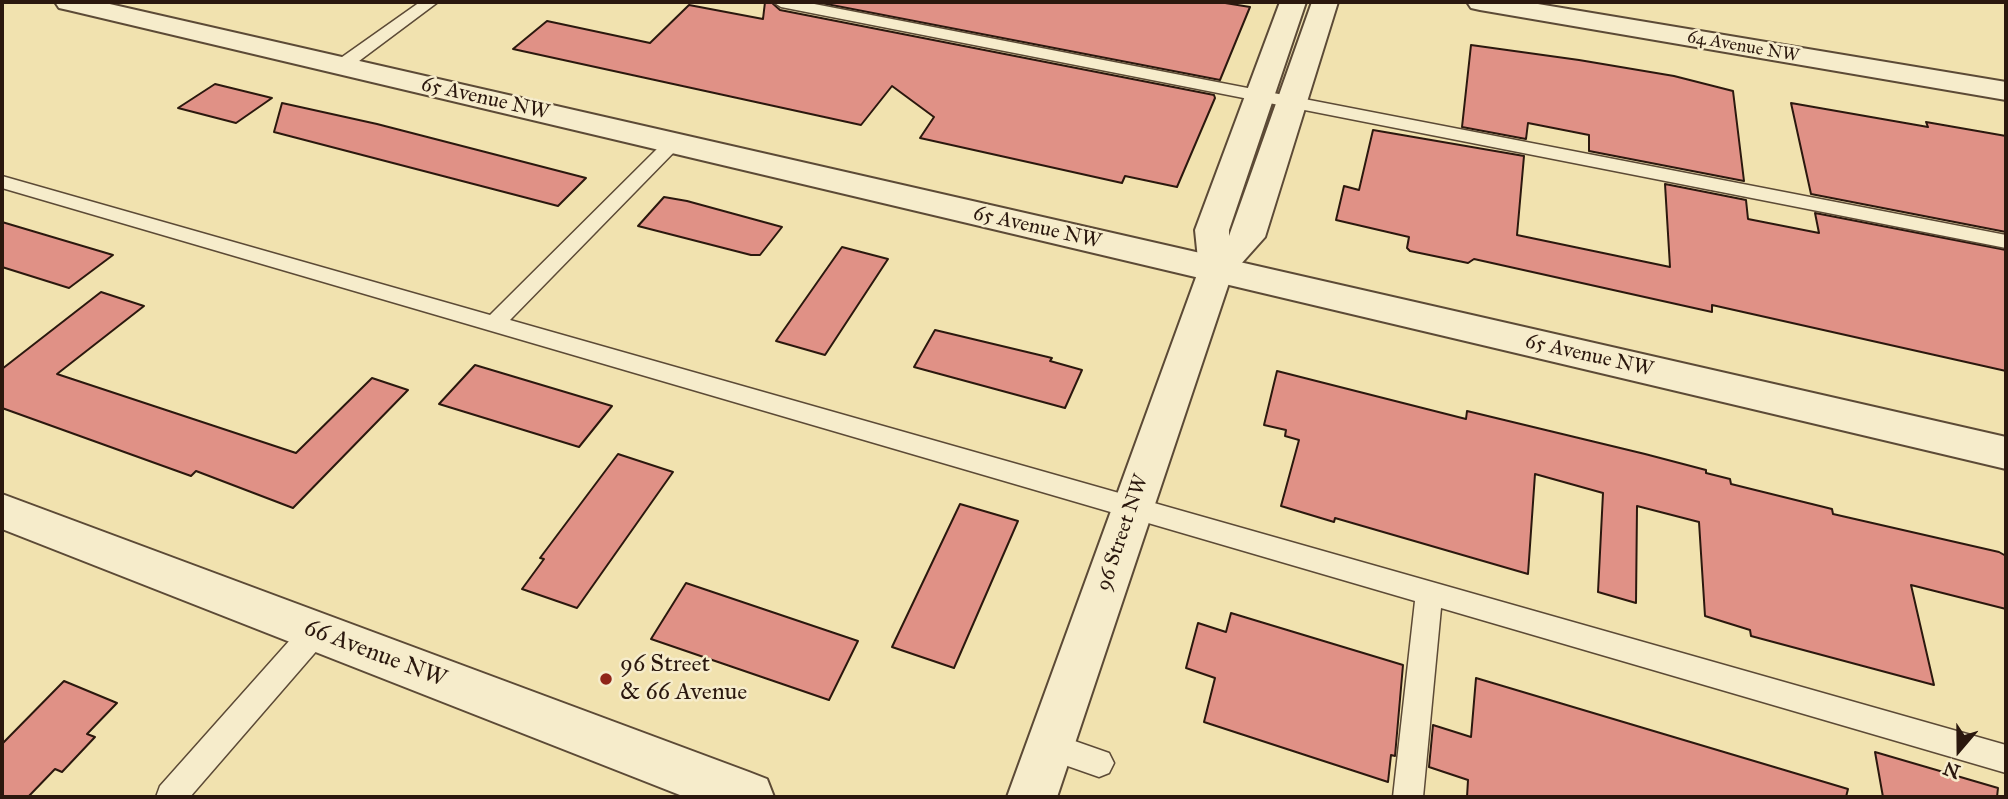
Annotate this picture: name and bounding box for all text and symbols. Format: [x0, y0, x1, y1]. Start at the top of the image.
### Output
street label: 64 Avenue NW [1685, 27, 1801, 67]
street label: 65 Avenue NW [419, 72, 551, 126]
street label: 65 Avenue NW [971, 201, 1103, 255]
street label: 65 Avenue NW [1523, 329, 1655, 383]
street label: 96 Street NW [1091, 472, 1155, 594]
street label: 66 Avenue NW [300, 614, 450, 694]
place label: 96 Street & 66 Avenue [620, 651, 747, 707]
marker: 96 Street & 66 Avenue [598, 671, 614, 687]
north arrow [1924, 715, 1994, 785]
text: N [1940, 757, 1963, 784]

